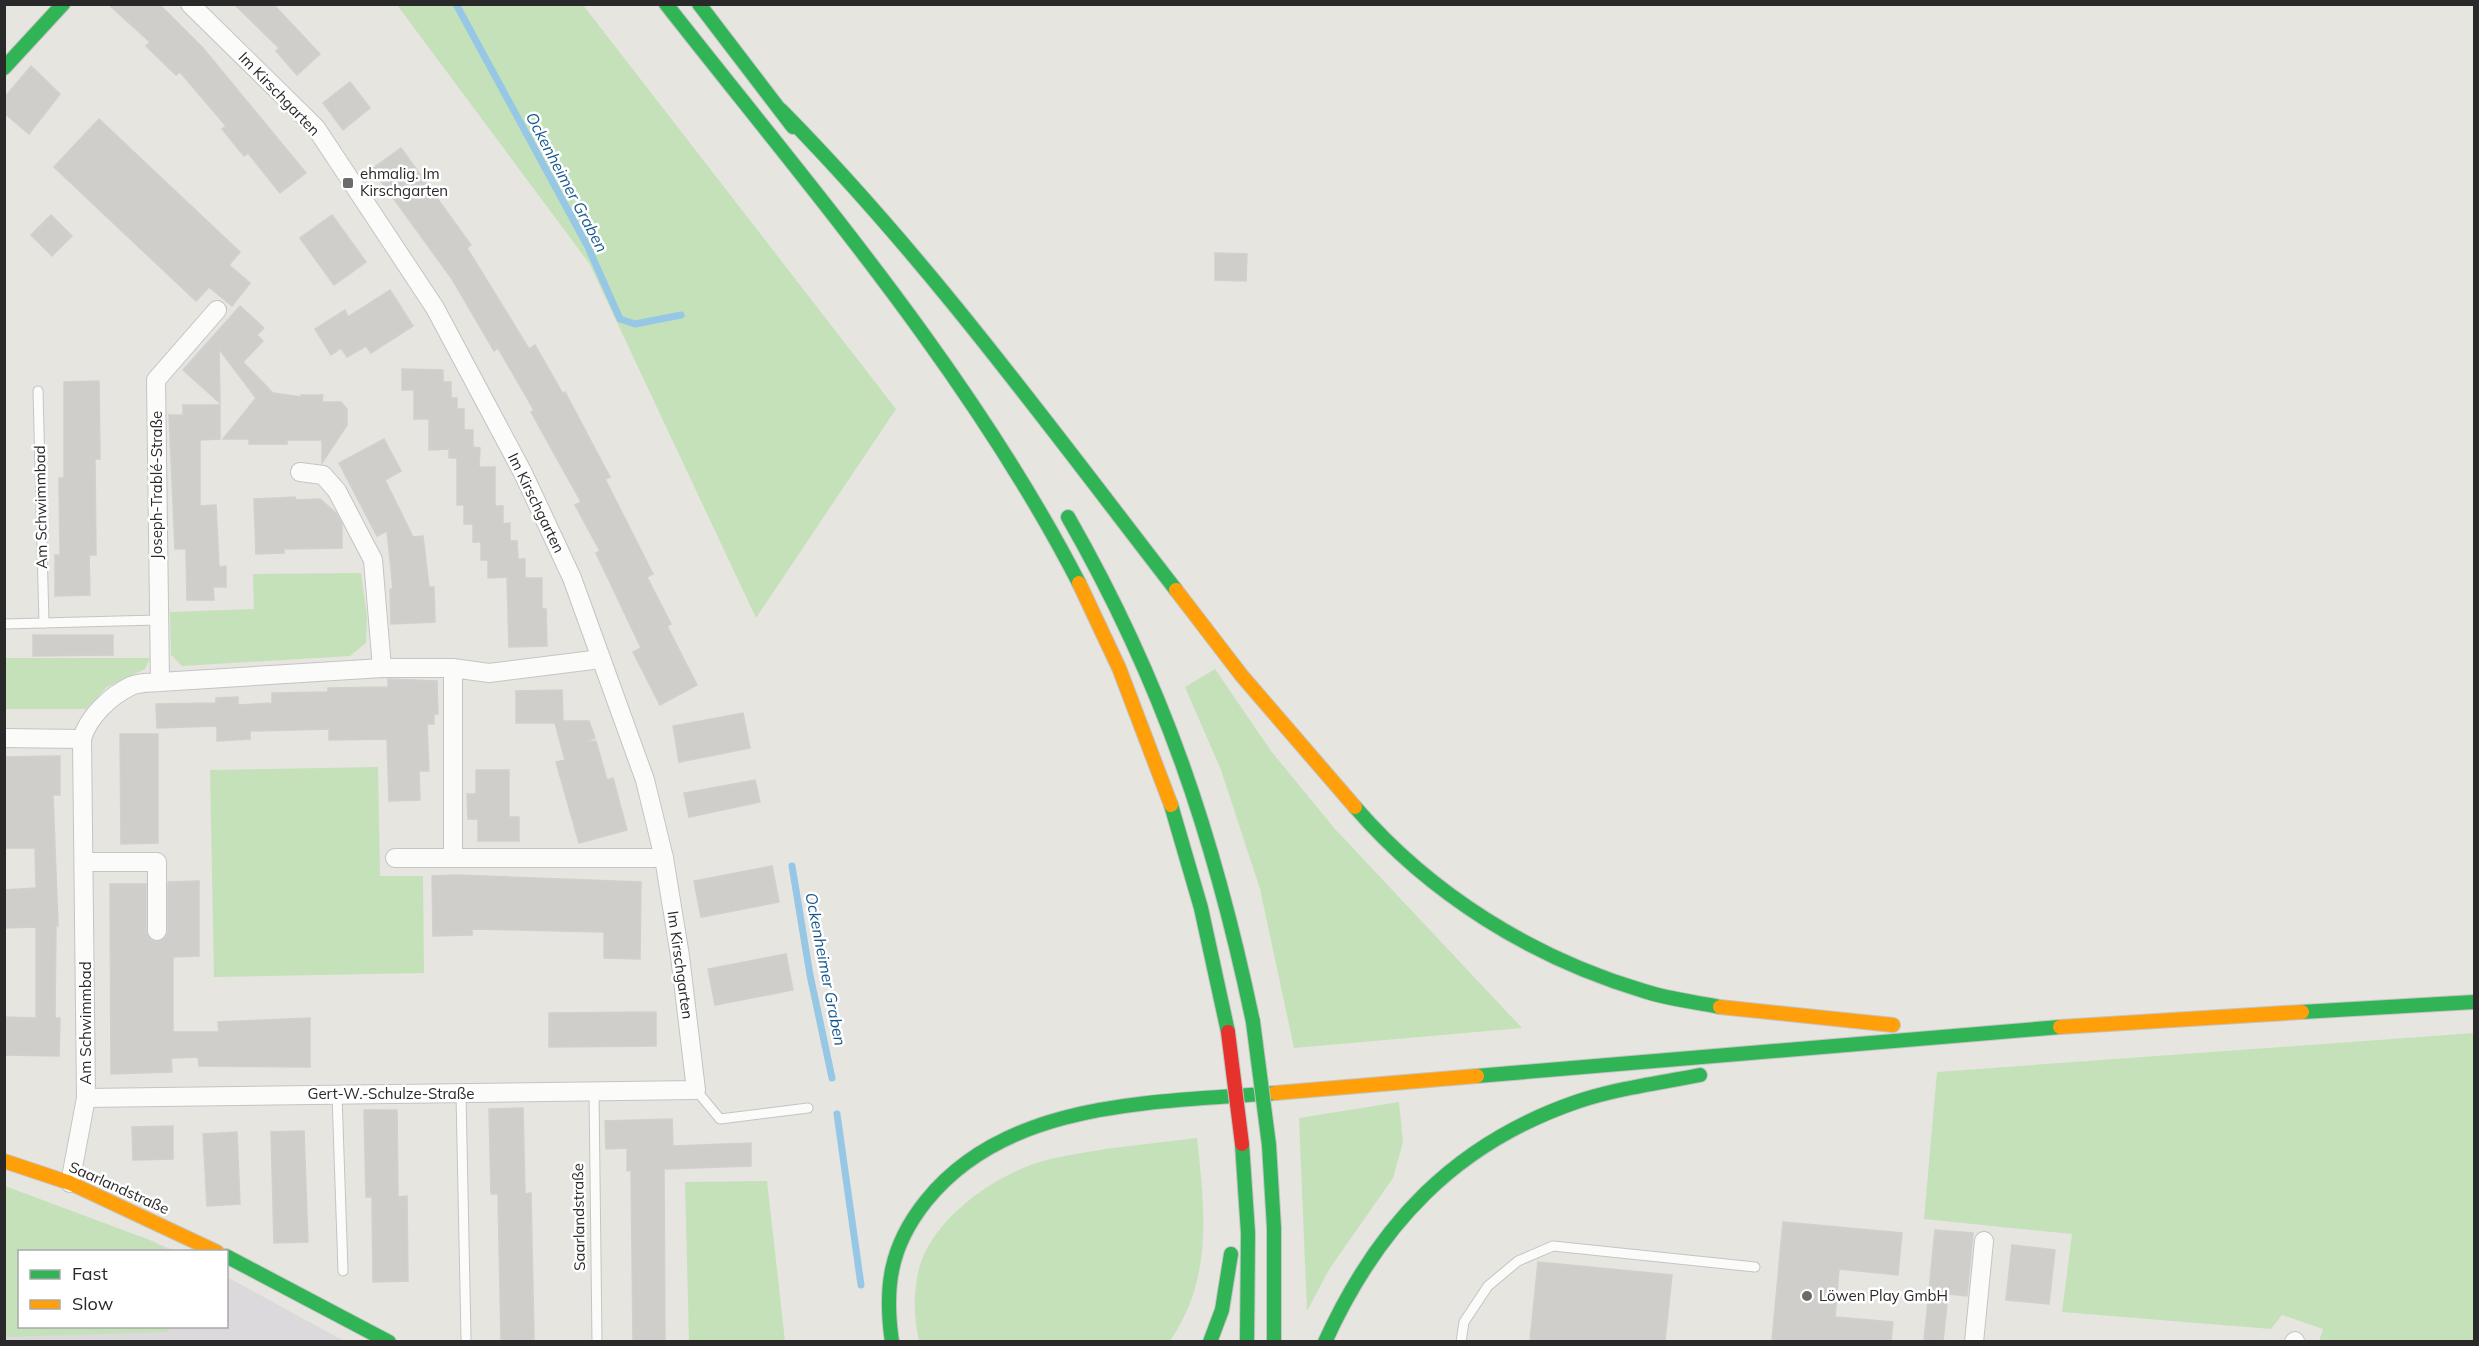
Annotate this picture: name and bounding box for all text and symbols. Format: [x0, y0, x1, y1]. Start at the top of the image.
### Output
street label: Im Kirschgarten [235, 48, 324, 139]
water label: Ockenheimer Graben [522, 109, 612, 255]
place label: ehmalig. Im Kirschgarten [360, 164, 448, 200]
marker: ehmalig. Im Kirschgarten [341, 176, 355, 190]
street label: Joseph-Trablé-Straße [147, 411, 166, 559]
street label: Am Schwimmbad [30, 445, 51, 569]
street label: Im Kirschgarten [504, 450, 569, 556]
water label: Ockenheimer Graben [801, 891, 851, 1047]
street label: Im Kirschgarten [663, 910, 697, 1020]
street label: Am Schwimmbad [76, 961, 95, 1085]
street label: Gert-W.-Schulze-Straße [307, 1084, 475, 1103]
street label: Saarlandstraße [66, 1157, 172, 1218]
street label: Saarlandstraße [568, 1163, 589, 1271]
legend [18, 1250, 228, 1328]
text: Fast [72, 1262, 108, 1285]
place label: Löwen Play GmbH [1819, 1286, 1948, 1305]
marker: Löwen Play GmbH [1800, 1289, 1814, 1303]
text: Slow [72, 1292, 114, 1315]

